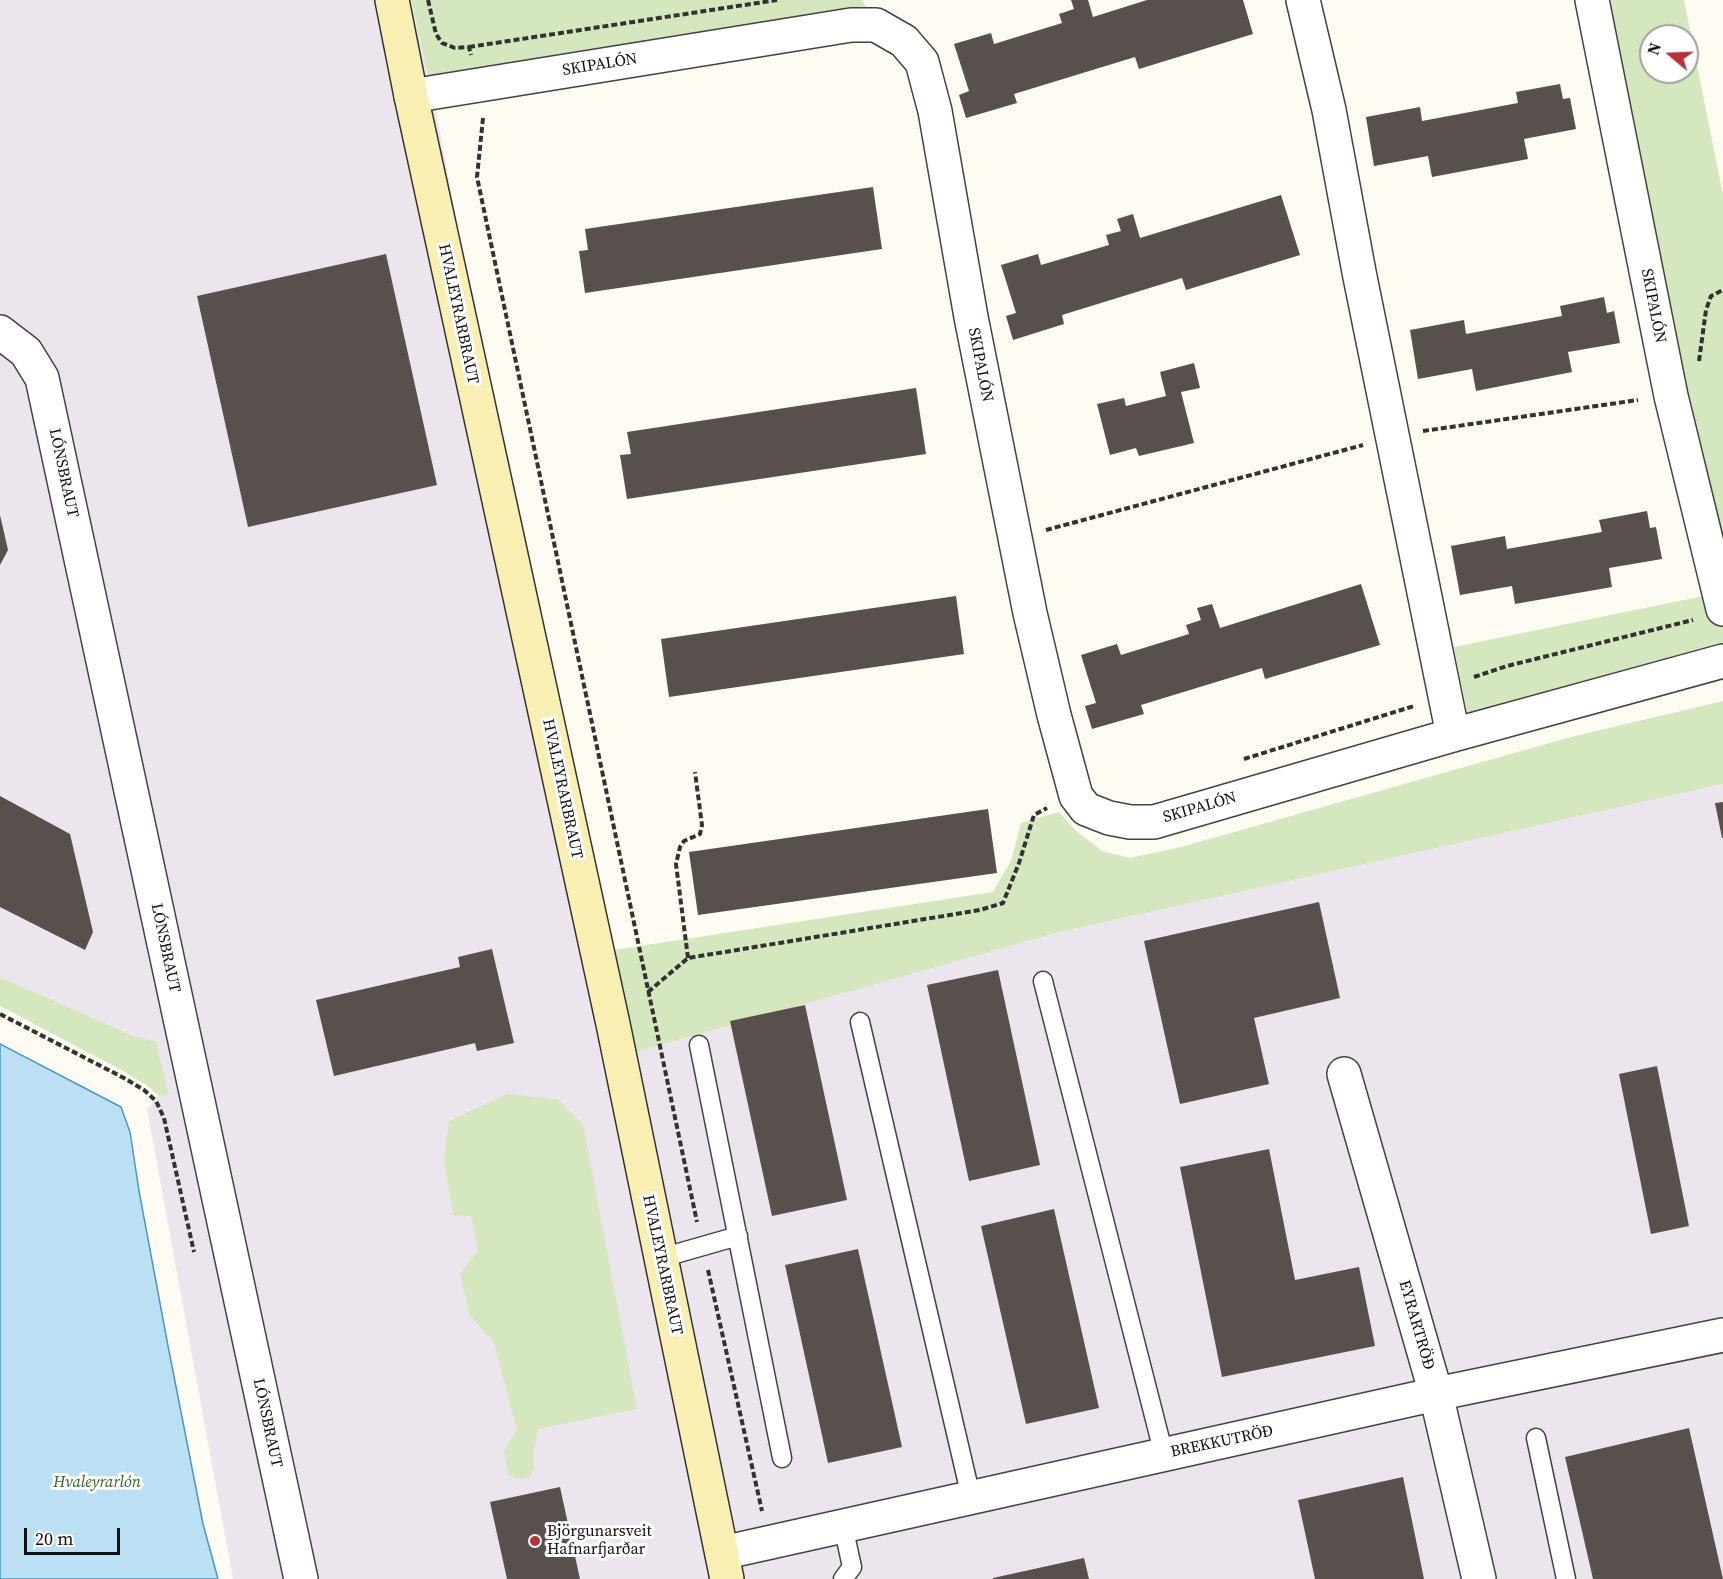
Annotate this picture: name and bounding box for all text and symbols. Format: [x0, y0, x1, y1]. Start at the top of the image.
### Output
north arrow [1639, 24, 1699, 84]
text: N [1642, 40, 1666, 58]
street label: SKIPALÓN [561, 50, 639, 80]
street label: HVALEYRARBRAUT [434, 242, 482, 386]
street label: SKIPALÓN [1636, 267, 1670, 345]
street label: SKIPALÓN [963, 326, 997, 404]
street label: LÓNSBRAUT [44, 427, 82, 519]
street label: HVALEYRARBRAUT [538, 717, 586, 861]
street label: SKIPALÓN [1161, 788, 1239, 828]
street label: LÓNSBRAUT [146, 902, 184, 994]
street label: HVALEYRARBRAUT [638, 1193, 686, 1337]
street label: EYRARTRÖÐ [1394, 1278, 1438, 1372]
street label: LÓNSBRAUT [248, 1377, 286, 1469]
street label: BREKKUTRÖÐ [1169, 1422, 1275, 1462]
park label: Hvaleyrarlón [53, 1473, 141, 1493]
scale bar [27, 1516, 123, 1554]
place label: Björgunarsveit Hafnarfjarðar [547, 1522, 652, 1560]
text: 20 m [35, 1526, 73, 1551]
marker: Björgunarsveit Hafnarfjarðar [528, 1534, 542, 1548]

